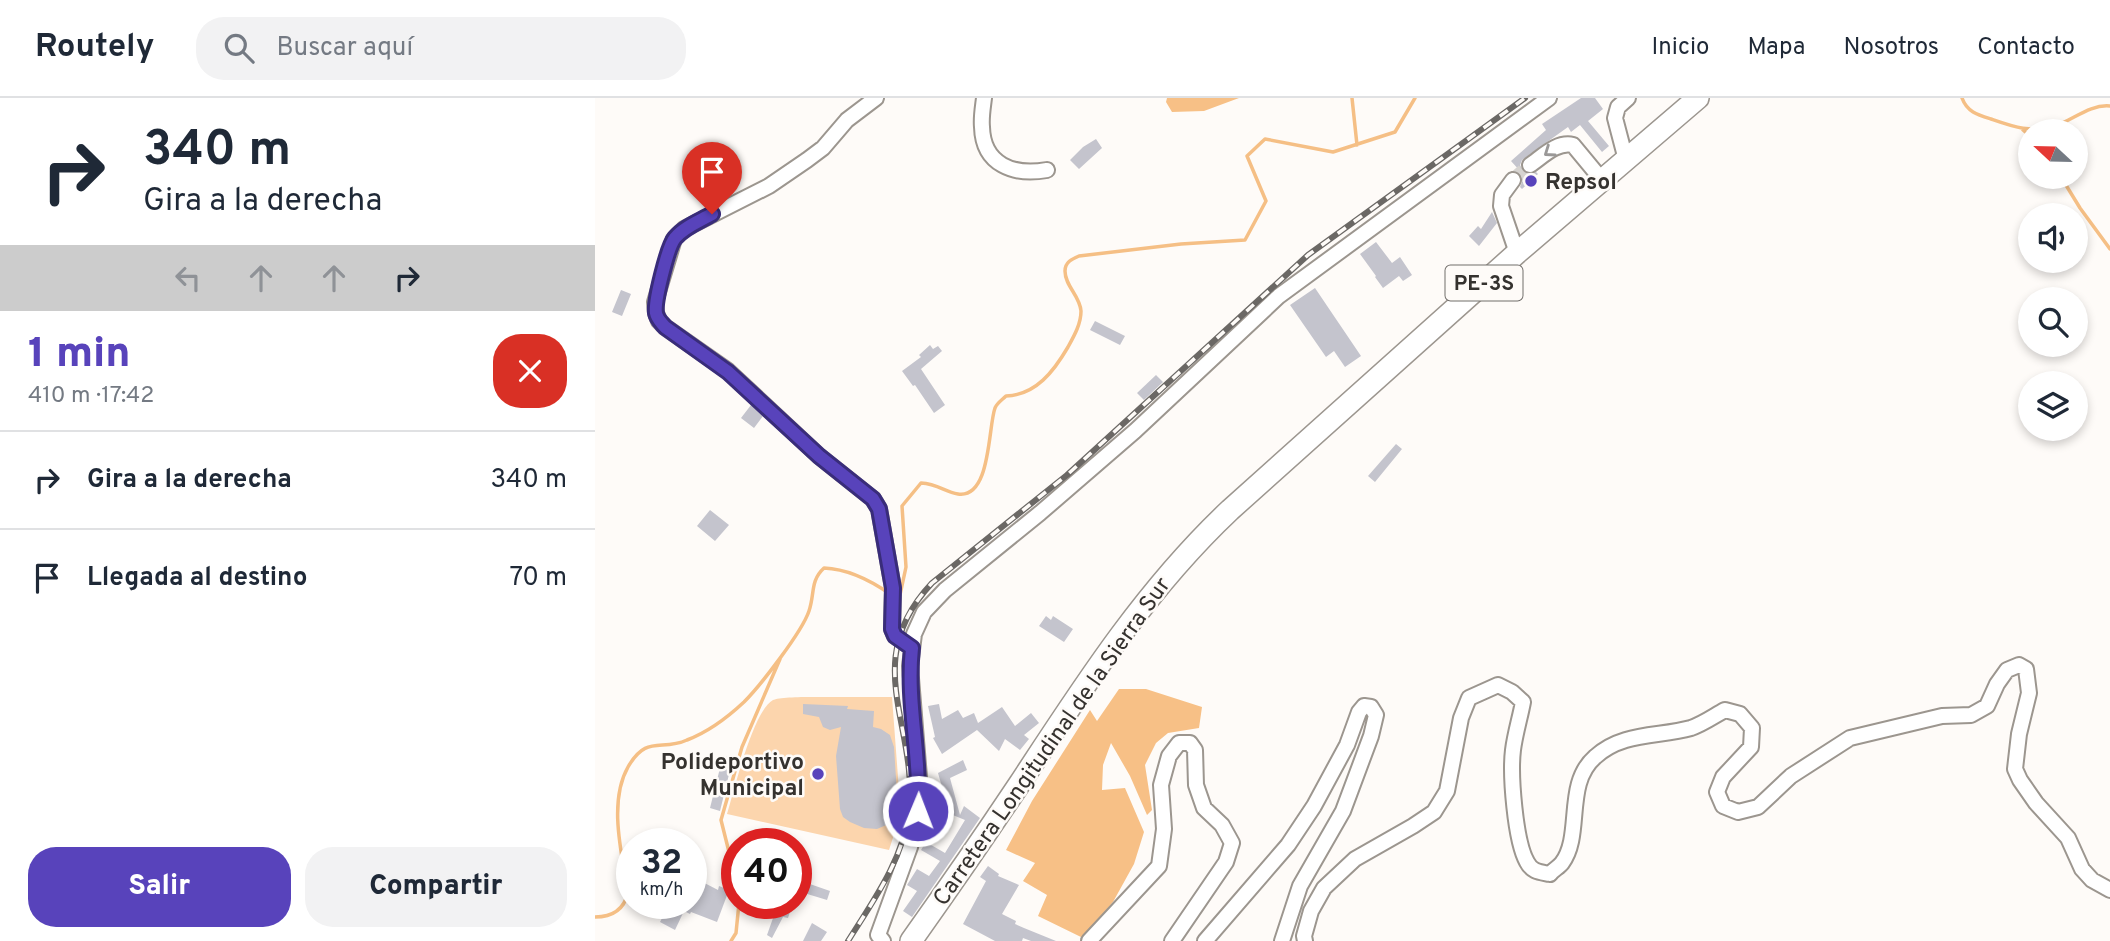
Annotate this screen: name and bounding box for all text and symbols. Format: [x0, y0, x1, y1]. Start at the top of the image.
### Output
search box [196, 17, 686, 80]
text: Routely [35, 27, 154, 69]
icon: search [220, 29, 258, 67]
text: Buscar aquí [276, 32, 413, 65]
text: Inicio [1652, 33, 1709, 63]
text: Mapa [1747, 33, 1806, 63]
text: Nosotros [1844, 33, 1939, 63]
text: Contacto [1977, 33, 2075, 63]
north arrow [2018, 119, 2088, 189]
map controls [2018, 119, 2088, 441]
text: 340 m [143, 121, 291, 183]
icon: right [28, 126, 119, 217]
pin [682, 142, 742, 214]
one-way arrow [1544, 144, 1557, 156]
icon: arrive [693, 153, 731, 191]
place label: Repsol [1545, 169, 1617, 198]
marker: Repsol [1523, 173, 1539, 189]
text: Gira a la derecha [143, 182, 382, 222]
button: sound [2018, 203, 2088, 273]
icon: left [169, 259, 207, 297]
icon: ahead [242, 259, 280, 297]
icon: ahead [315, 259, 353, 297]
icon: right [388, 259, 426, 297]
road number: PE-3S [1445, 266, 1523, 300]
button: search [2018, 287, 2088, 357]
text: 1 min [28, 329, 131, 382]
button: close [493, 334, 567, 408]
button: layers [2018, 371, 2088, 441]
text: 410 m · 17:42 [28, 382, 154, 411]
icon: right [28, 461, 66, 499]
text: Gira a la derecha [87, 464, 292, 497]
text: 340 m [490, 464, 567, 497]
icon: arrive [28, 559, 66, 597]
text: Llegada al destino [87, 562, 307, 595]
text: 70 m [509, 562, 567, 595]
street label: Carretera Longitudinal de la Sierra Sur [928, 572, 1178, 912]
place label: Polideportivo Municipal [661, 749, 804, 804]
marker: Polideportivo Municipal [810, 766, 826, 782]
position arrow [881, 774, 955, 848]
speed limit sign: 40 [721, 828, 812, 919]
text: 32 [641, 842, 682, 886]
button: Salir [28, 847, 291, 927]
button: Compartir [305, 847, 567, 927]
text: km/h [640, 879, 683, 902]

